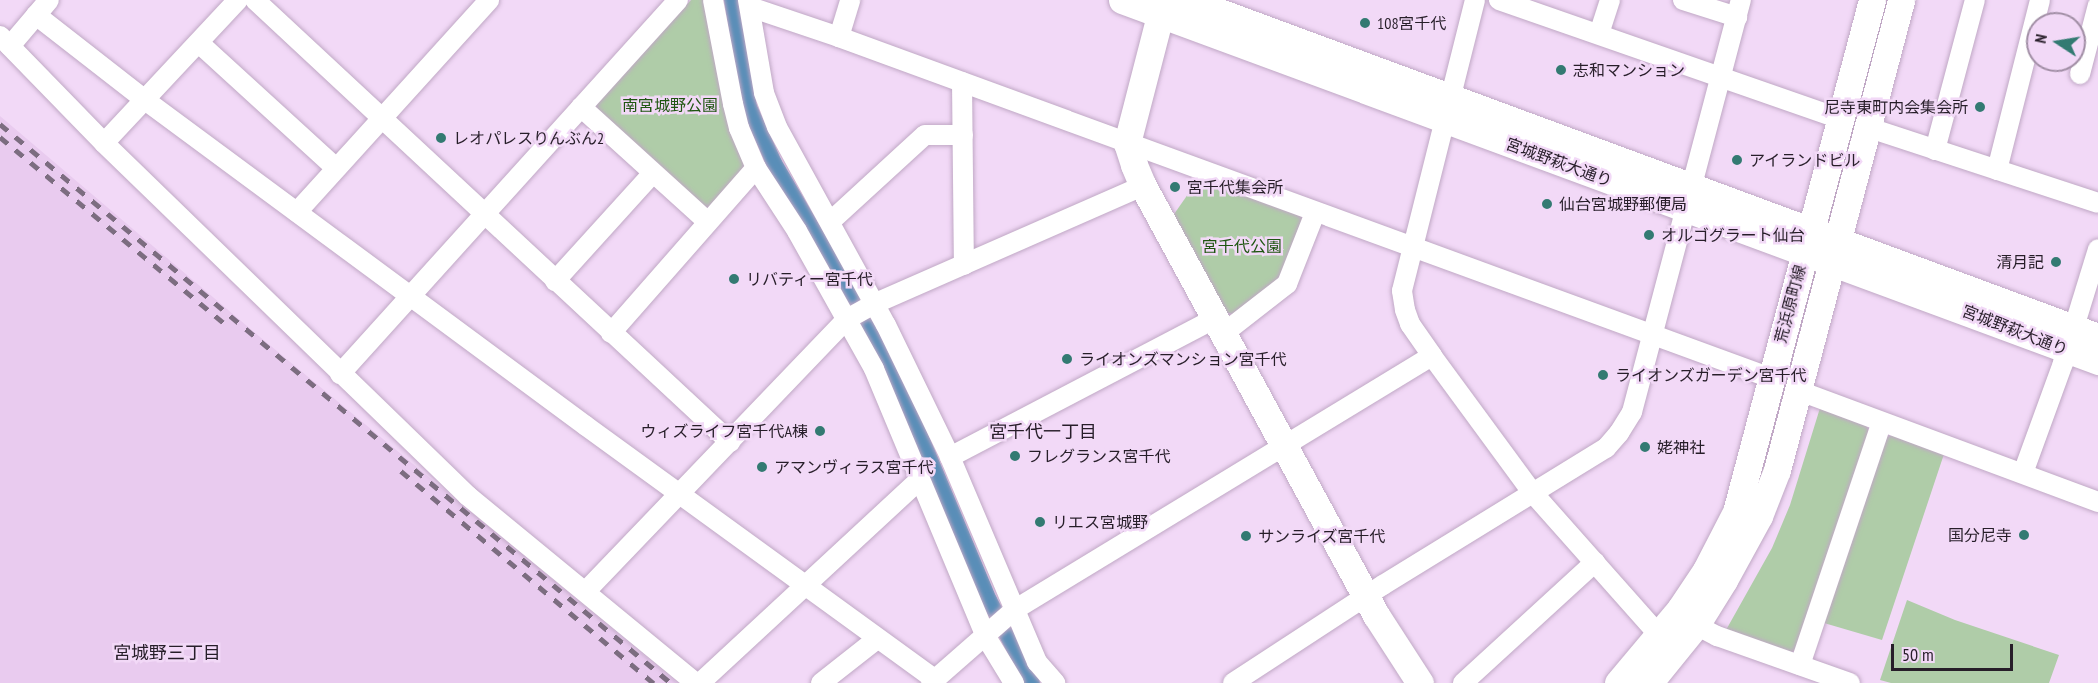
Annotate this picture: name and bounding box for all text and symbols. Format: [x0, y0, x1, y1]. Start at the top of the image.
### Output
north arrow [2026, 12, 2086, 72]
place label: 108宮千代 [1377, 13, 1447, 33]
marker: 108宮千代 [1358, 16, 1372, 30]
text: N [2030, 32, 2051, 45]
place label: 志和マンション [1573, 60, 1685, 80]
marker: 志和マンション [1554, 63, 1568, 77]
park label: 南宮城野公園 [622, 95, 718, 115]
place label: 尼寺東町内会集会所 [1824, 97, 1968, 117]
marker: 尼寺東町内会集会所 [1973, 100, 1987, 114]
place label: レオパレスりんぶん2 [453, 128, 604, 148]
marker: レオパレスりんぶん2 [434, 131, 448, 145]
street label: 宮城野萩大通り [1503, 134, 1615, 190]
place label: アイランドビル [1749, 150, 1861, 170]
marker: アイランドビル [1730, 153, 1744, 167]
place label: 宮千代集会所 [1187, 177, 1283, 197]
marker: 宮千代集会所 [1168, 180, 1182, 194]
place label: 仙台宮城野郵便局 [1559, 194, 1687, 214]
marker: 仙台宮城野郵便局 [1540, 197, 1554, 211]
place label: オルゴグラート仙台 [1661, 225, 1805, 245]
marker: オルゴグラート仙台 [1642, 228, 1656, 242]
park label: 宮千代公園 [1202, 236, 1282, 256]
place label: 清月記 [1996, 252, 2044, 272]
marker: 清月記 [2049, 255, 2063, 269]
street label: 荒浜原町線 [1770, 263, 1810, 345]
place label: リバティー宮千代 [746, 269, 874, 289]
marker: リバティー宮千代 [727, 272, 741, 286]
street label: 宮城野萩大通り [1959, 301, 2071, 359]
place label: ライオンズマンション宮千代 [1079, 349, 1287, 369]
marker: ライオンズマンション宮千代 [1060, 352, 1074, 366]
place label: ライオンズガーデン宮千代 [1615, 365, 1807, 385]
marker: ライオンズガーデン宮千代 [1596, 368, 1610, 382]
place label: ウィズライフ宮千代A棟 [640, 421, 808, 441]
district label: 宮千代一丁目 [989, 421, 1097, 443]
marker: ウィズライフ宮千代A棟 [813, 424, 827, 438]
place label: 姥神社 [1657, 437, 1705, 457]
marker: 姥神社 [1638, 440, 1652, 454]
place label: フレグランス宮千代 [1027, 446, 1171, 466]
marker: フレグランス宮千代 [1008, 449, 1022, 463]
place label: アマンヴィラス宮千代 [774, 457, 934, 477]
marker: アマンヴィラス宮千代 [755, 460, 769, 474]
place label: リエス宮城野 [1052, 512, 1148, 532]
marker: リエス宮城野 [1033, 515, 1047, 529]
place label: 国分尼寺 [1948, 525, 2012, 545]
place label: サンライズ宮千代 [1258, 526, 1386, 546]
marker: 国分尼寺 [2017, 528, 2031, 542]
marker: サンライズ宮千代 [1239, 529, 1253, 543]
scale bar [1894, 632, 2016, 670]
district label: 宮城野三丁目 [113, 642, 221, 664]
text: 50 m [1902, 643, 1934, 666]

